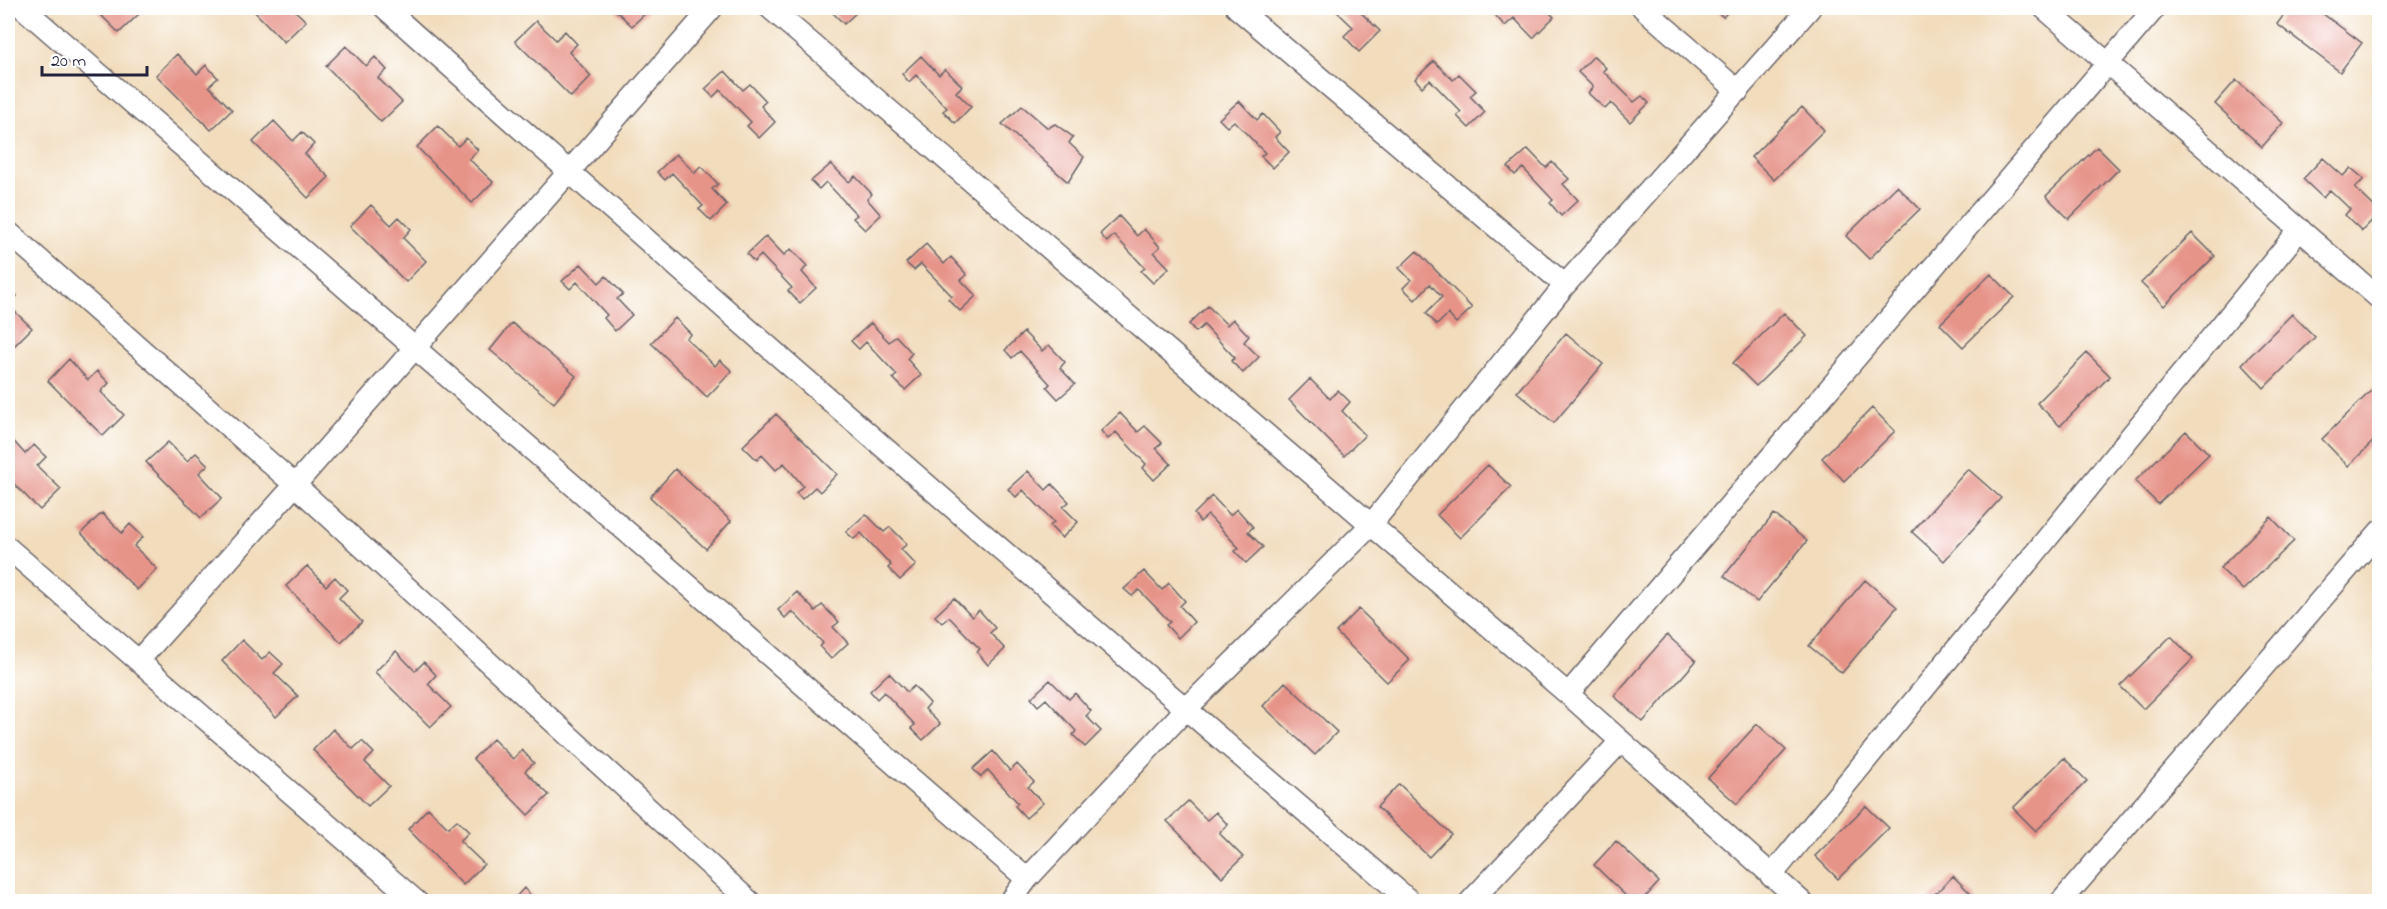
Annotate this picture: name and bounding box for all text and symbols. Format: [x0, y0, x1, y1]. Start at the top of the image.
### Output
scale bar [42, 39, 147, 77]
text: 20 m [51, 49, 86, 75]

